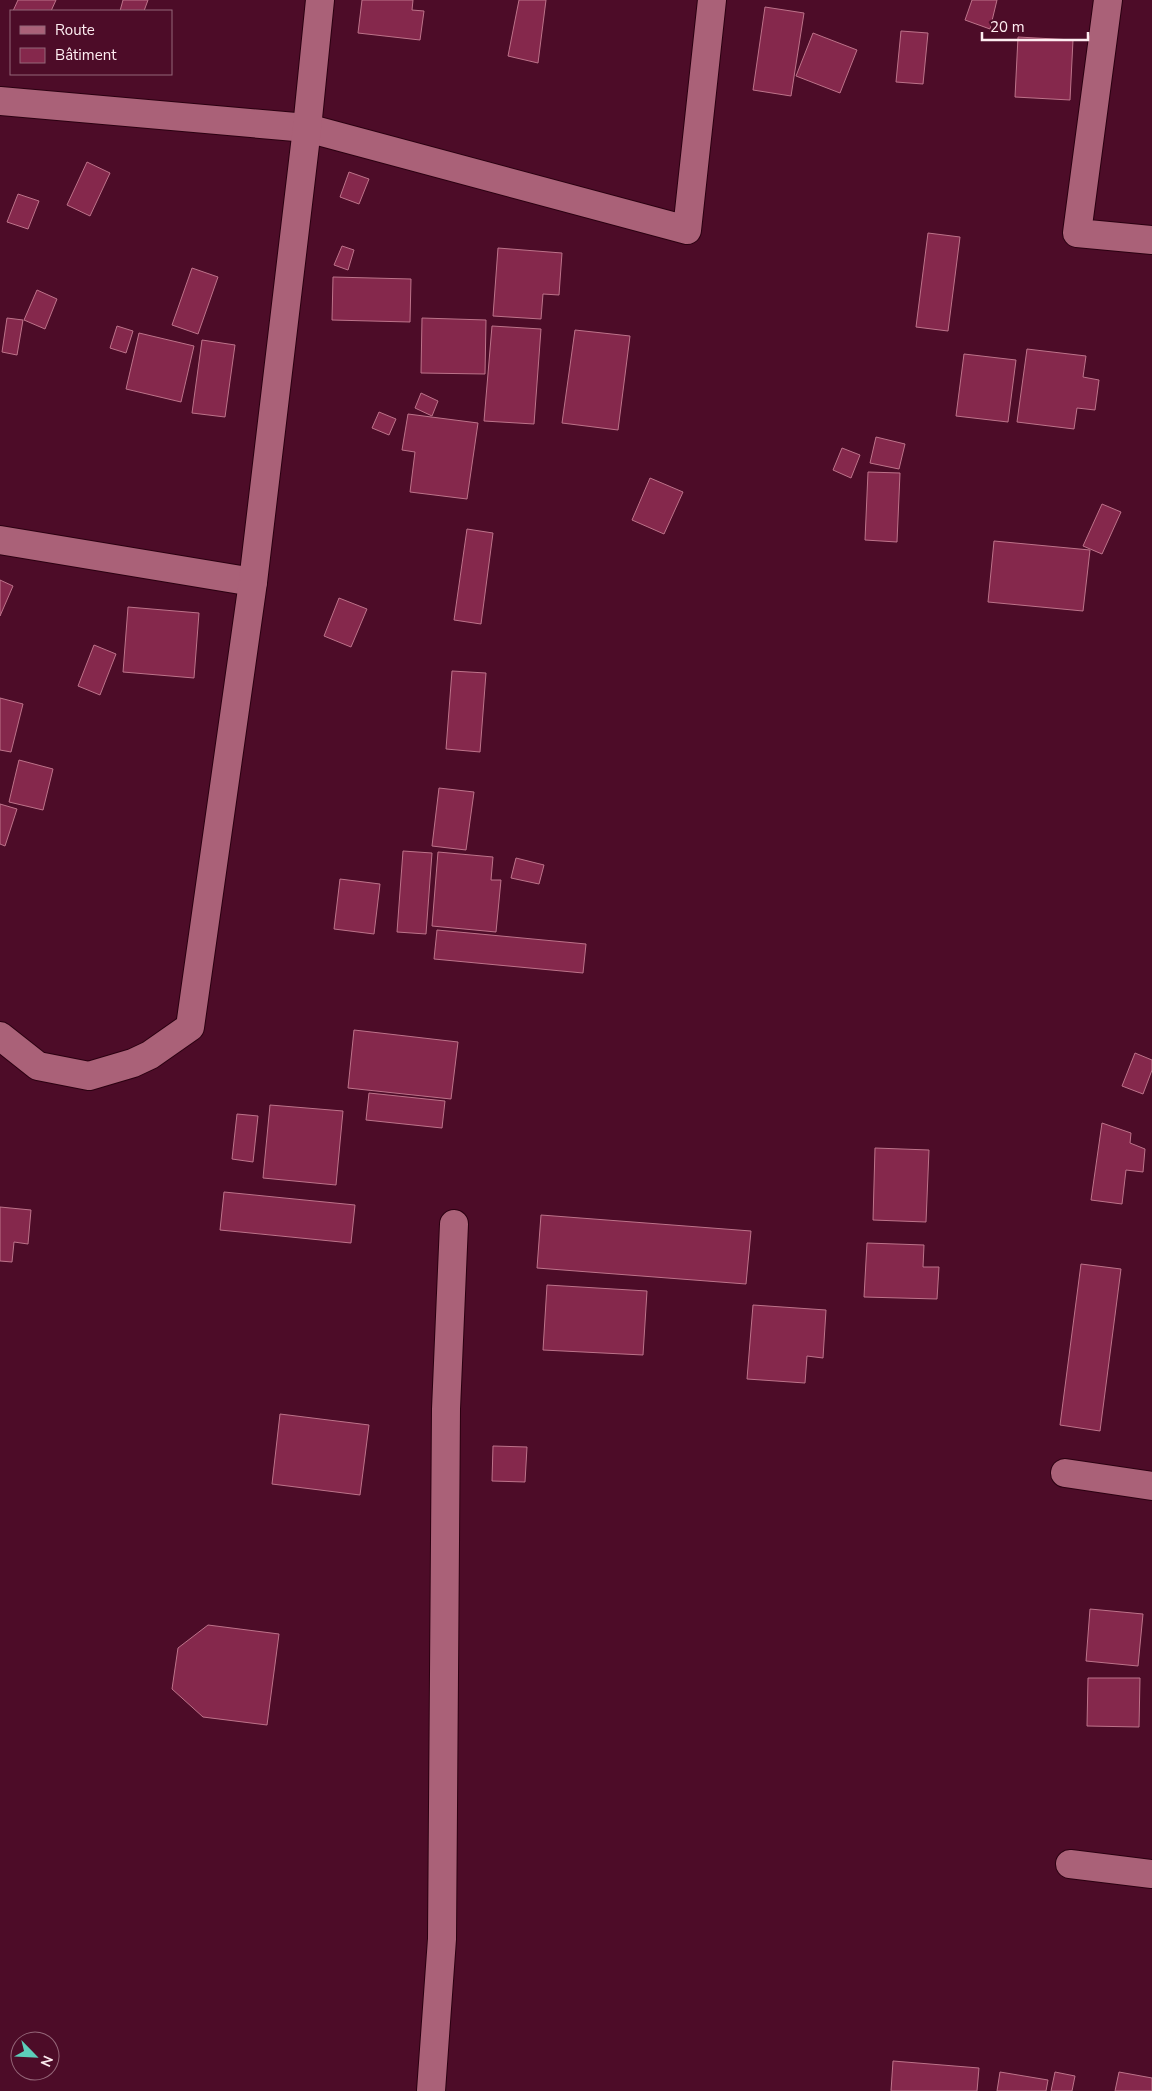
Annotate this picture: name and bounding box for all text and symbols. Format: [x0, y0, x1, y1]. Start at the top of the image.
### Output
legend [10, 10, 172, 75]
scale bar [982, 10, 1088, 42]
text: 20 m [990, 17, 1025, 37]
text: Route [55, 20, 95, 40]
text: Bâtiment [55, 45, 117, 65]
north arrow [10, 2031, 60, 2081]
text: N [36, 2052, 57, 2070]

